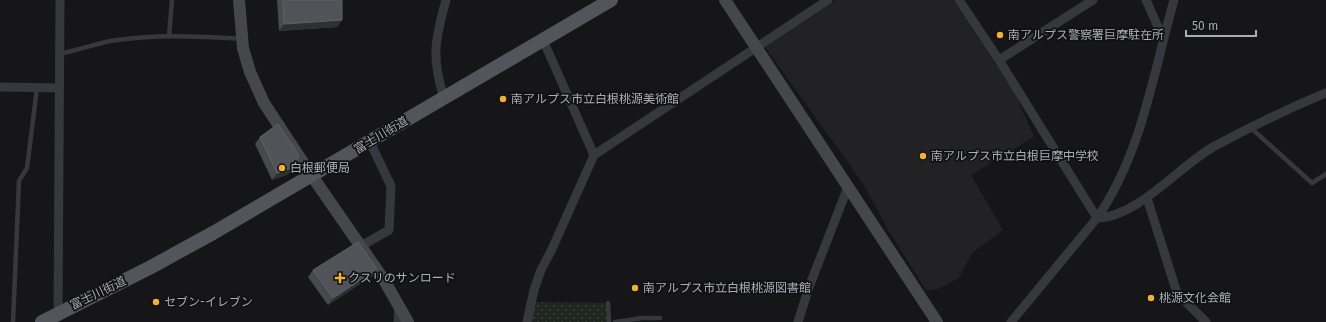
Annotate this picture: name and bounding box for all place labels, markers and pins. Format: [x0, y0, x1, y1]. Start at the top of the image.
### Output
place label: 南アルプス警察署巨摩駐在所 [1008, 28, 1164, 42]
marker: 南アルプス警察署巨摩駐在所 [995, 30, 1005, 40]
place label: 南アルプス市立白根桃源美術館 [511, 92, 679, 106]
marker: 南アルプス市立白根桃源美術館 [498, 94, 508, 104]
place label: 南アルプス市立白根巨摩中学校 [931, 149, 1099, 163]
marker: 南アルプス市立白根巨摩中学校 [918, 151, 928, 161]
place label: 白根郵便局 [290, 161, 350, 175]
marker: 白根郵便局 [277, 163, 287, 173]
place label: クスリのサンロード [348, 271, 456, 285]
marker: クスリのサンロード [335, 273, 345, 283]
place label: 南アルプス市立白根桃源図書館 [643, 281, 811, 295]
marker: 南アルプス市立白根桃源図書館 [630, 283, 640, 293]
place label: 桃源文化会館 [1159, 291, 1231, 305]
marker: 桃源文化会館 [1146, 293, 1156, 303]
place label: セブン-イレブン [164, 295, 253, 309]
marker: セブン-イレブン [151, 297, 161, 307]

